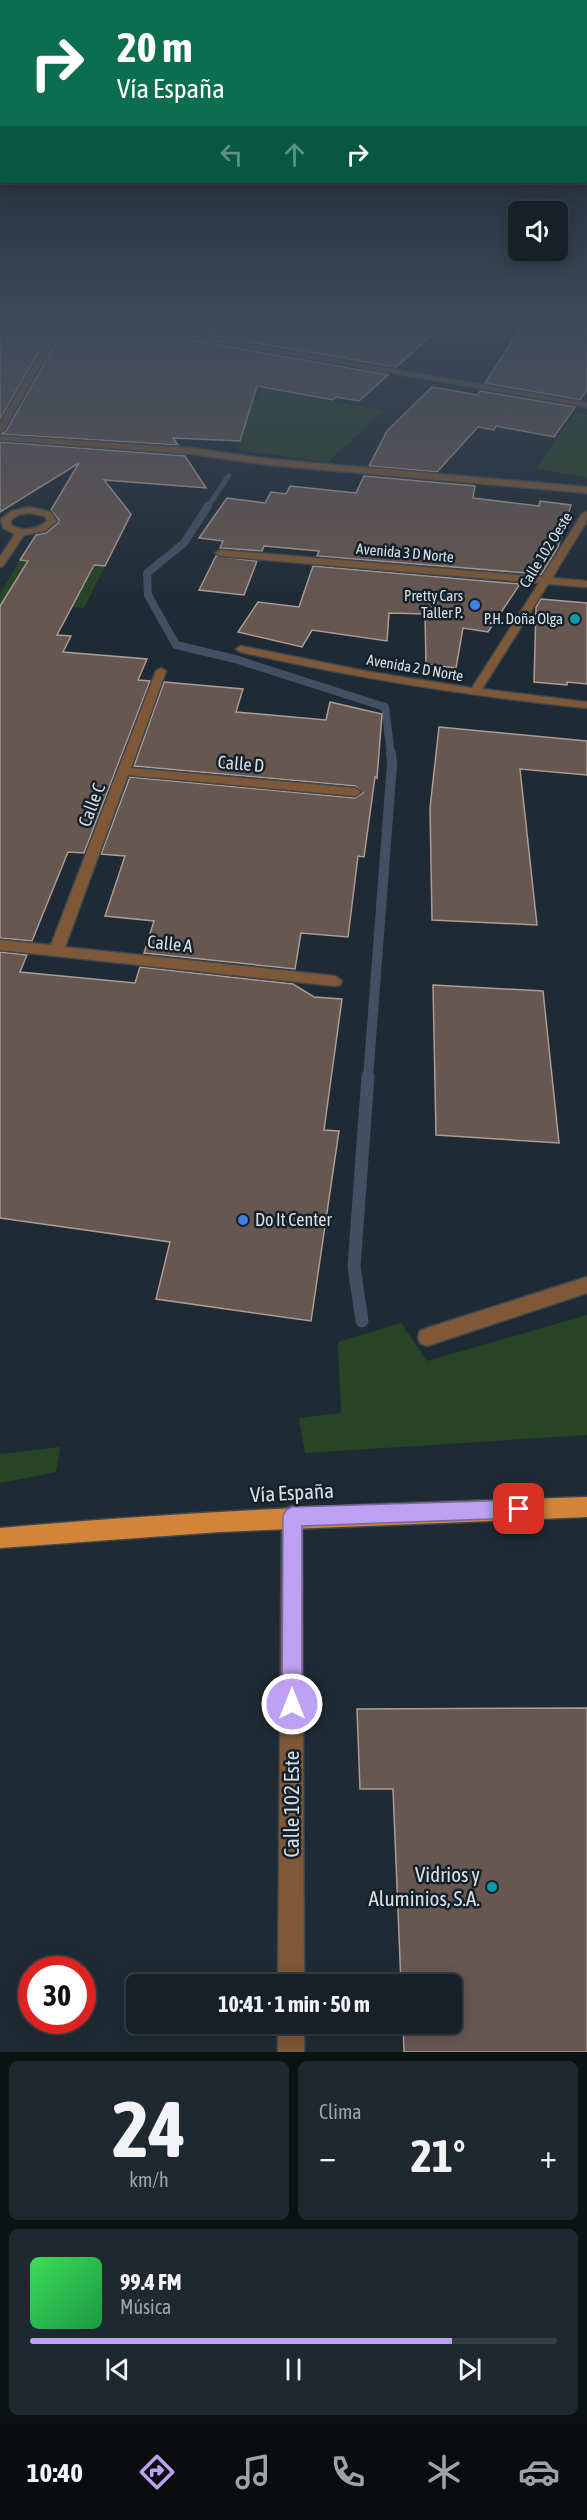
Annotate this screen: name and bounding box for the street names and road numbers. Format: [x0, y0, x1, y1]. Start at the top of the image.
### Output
street label: Calle 102 Oeste [516, 509, 576, 590]
street label: Avenida 3 D Norte [356, 540, 455, 565]
street label: Avenida 2 D Norte [365, 651, 465, 684]
street label: Calle D [217, 751, 265, 776]
street label: Calle C [74, 780, 109, 829]
street label: Calle A [146, 931, 194, 956]
street label: Vía España [249, 1478, 334, 1506]
street label: Calle 102 Este [279, 1751, 303, 1857]

